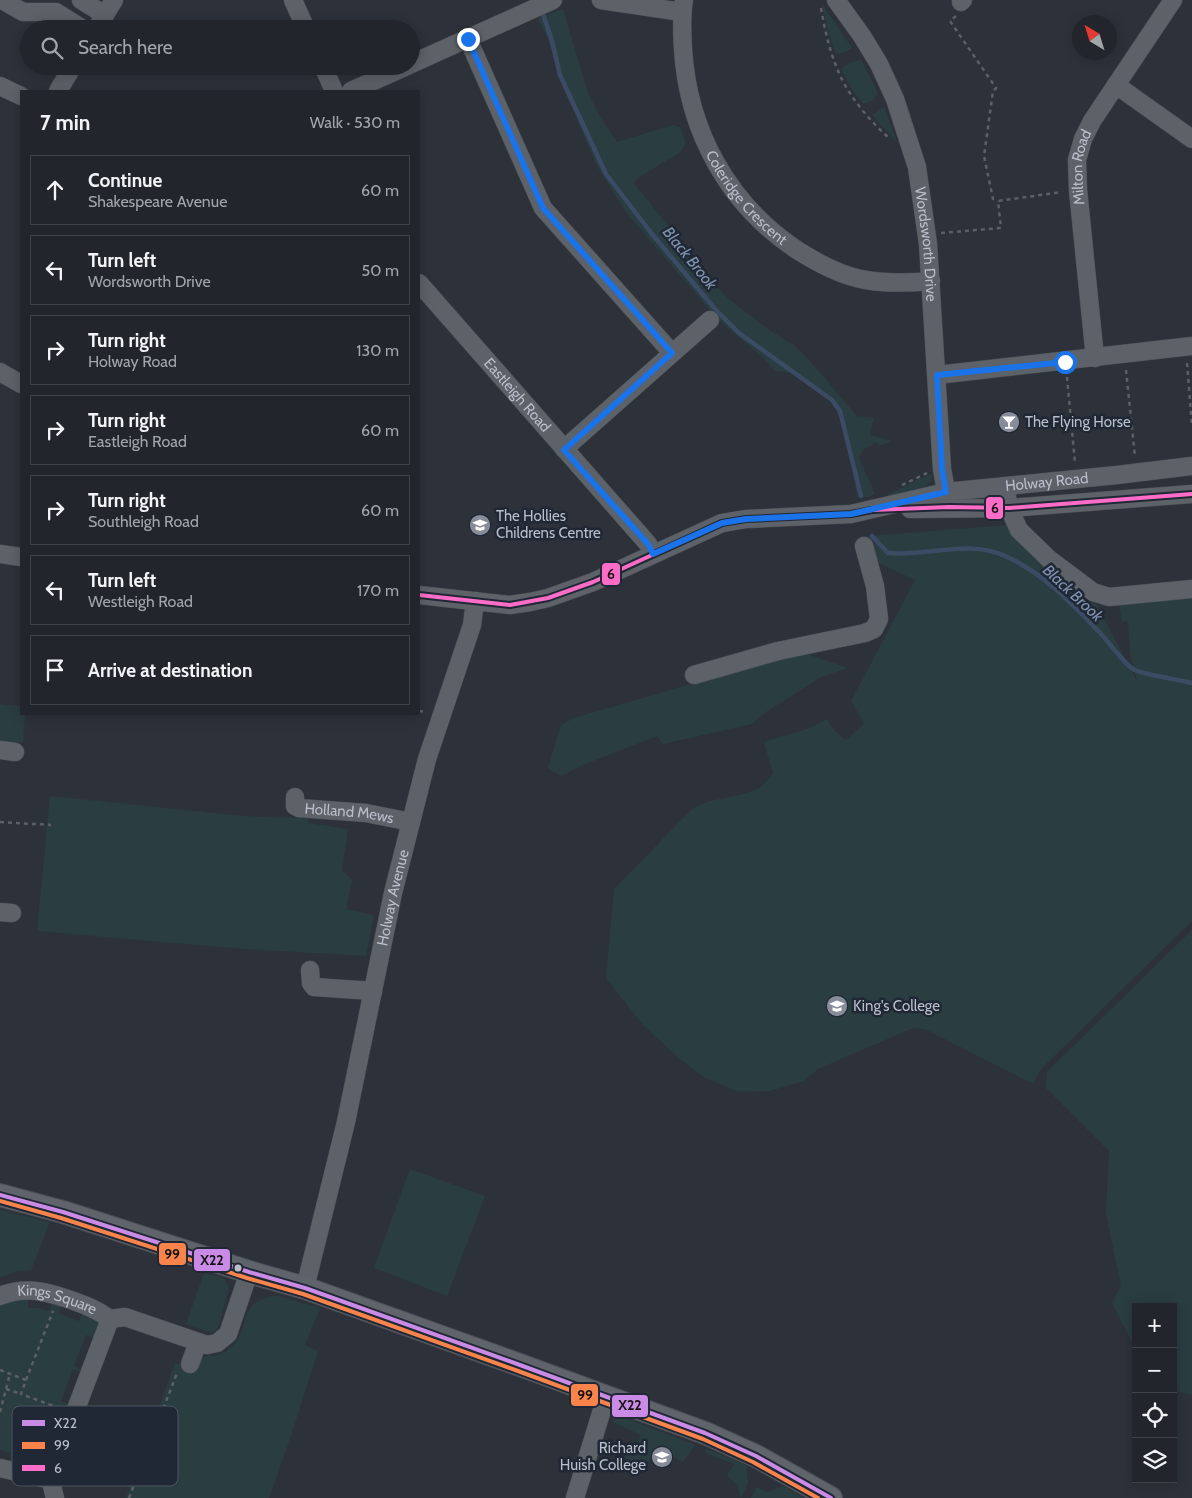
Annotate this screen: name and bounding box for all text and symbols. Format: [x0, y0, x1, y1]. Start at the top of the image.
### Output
north arrow [1072, 15, 1117, 60]
search box [20, 20, 420, 75]
route end [457, 28, 480, 51]
icon: search [38, 34, 66, 62]
text: Search here [78, 36, 172, 59]
text: 7 min [40, 110, 90, 135]
text: Walk · 530 m [310, 113, 400, 132]
street label: Milton Road [1068, 127, 1095, 206]
street label: Coleridge Crescent [702, 147, 791, 249]
text: Continue [88, 169, 162, 192]
icon: ahead [41, 176, 69, 204]
text: 60 m [361, 181, 399, 200]
street label: Wordsworth Drive [911, 186, 941, 302]
text: Shakespeare Avenue [88, 192, 227, 211]
water label: Black Brook [659, 223, 722, 294]
text: Turn left [88, 249, 156, 272]
icon: left [41, 256, 69, 284]
text: 50 m [362, 261, 399, 280]
text: Wordsworth Drive [88, 272, 211, 291]
text: Turn right [88, 329, 166, 352]
icon: right [41, 336, 69, 364]
text: 130 m [356, 341, 399, 360]
route start [1054, 351, 1077, 374]
text: Holway Road [88, 352, 177, 371]
street label: Eastleigh Road [480, 354, 555, 436]
text: Turn right [88, 409, 166, 432]
bar icon: The Flying Horse [997, 410, 1021, 434]
place label: The Flying Horse [1025, 413, 1131, 431]
icon: right [41, 416, 69, 444]
text: 60 m [361, 421, 399, 440]
text: Eastleigh Road [88, 432, 187, 451]
street label: Holway Road [1004, 469, 1089, 495]
text: Turn right [88, 489, 166, 512]
icon: right [41, 496, 69, 524]
line badge: 6 [985, 496, 1004, 520]
text: 6 [991, 499, 999, 517]
text: 60 m [361, 501, 399, 520]
place label: The Hollies Childrens Centre [496, 507, 601, 542]
text: Southleigh Road [88, 512, 199, 531]
school or university icon: The Hollies Childrens Centre [468, 513, 492, 537]
water label: Black Brook [1039, 560, 1108, 626]
line badge: 6 [601, 562, 621, 586]
text: 6 [607, 565, 615, 583]
text: Turn left [88, 569, 156, 592]
icon: left [41, 576, 69, 604]
text: 170 m [357, 581, 399, 600]
text: Westleigh Road [88, 592, 193, 611]
icon: arrive [41, 656, 69, 684]
text: Arrive at destination [88, 659, 252, 682]
street label: Holland Mews [304, 799, 395, 827]
street label: Holway Avenue [373, 847, 413, 948]
school or university icon: King's College [825, 994, 849, 1018]
place label: King's College [853, 997, 940, 1015]
line badge: 99 [158, 1242, 187, 1266]
text: 99 [164, 1245, 180, 1263]
line badge: X22 [193, 1248, 231, 1272]
text: X22 [199, 1251, 224, 1269]
unlabelled marker [233, 1263, 243, 1273]
street label: Kings Square [17, 1281, 100, 1319]
map controls [1132, 1303, 1177, 1483]
button: + [1132, 1303, 1177, 1348]
button: − [1132, 1348, 1177, 1393]
line badge: 99 [570, 1383, 599, 1407]
text: 99 [577, 1386, 593, 1404]
button: locate [1132, 1393, 1177, 1438]
line badge: X22 [611, 1394, 649, 1418]
text: X22 [617, 1396, 642, 1414]
legend [12, 1406, 178, 1486]
text: X22 [54, 1414, 77, 1432]
text: 99 [54, 1436, 70, 1454]
button: layers [1132, 1438, 1177, 1483]
place label: Richard Huish College [560, 1439, 646, 1474]
school or university icon: Richard Huish College [650, 1445, 674, 1469]
text: 6 [54, 1459, 62, 1477]

